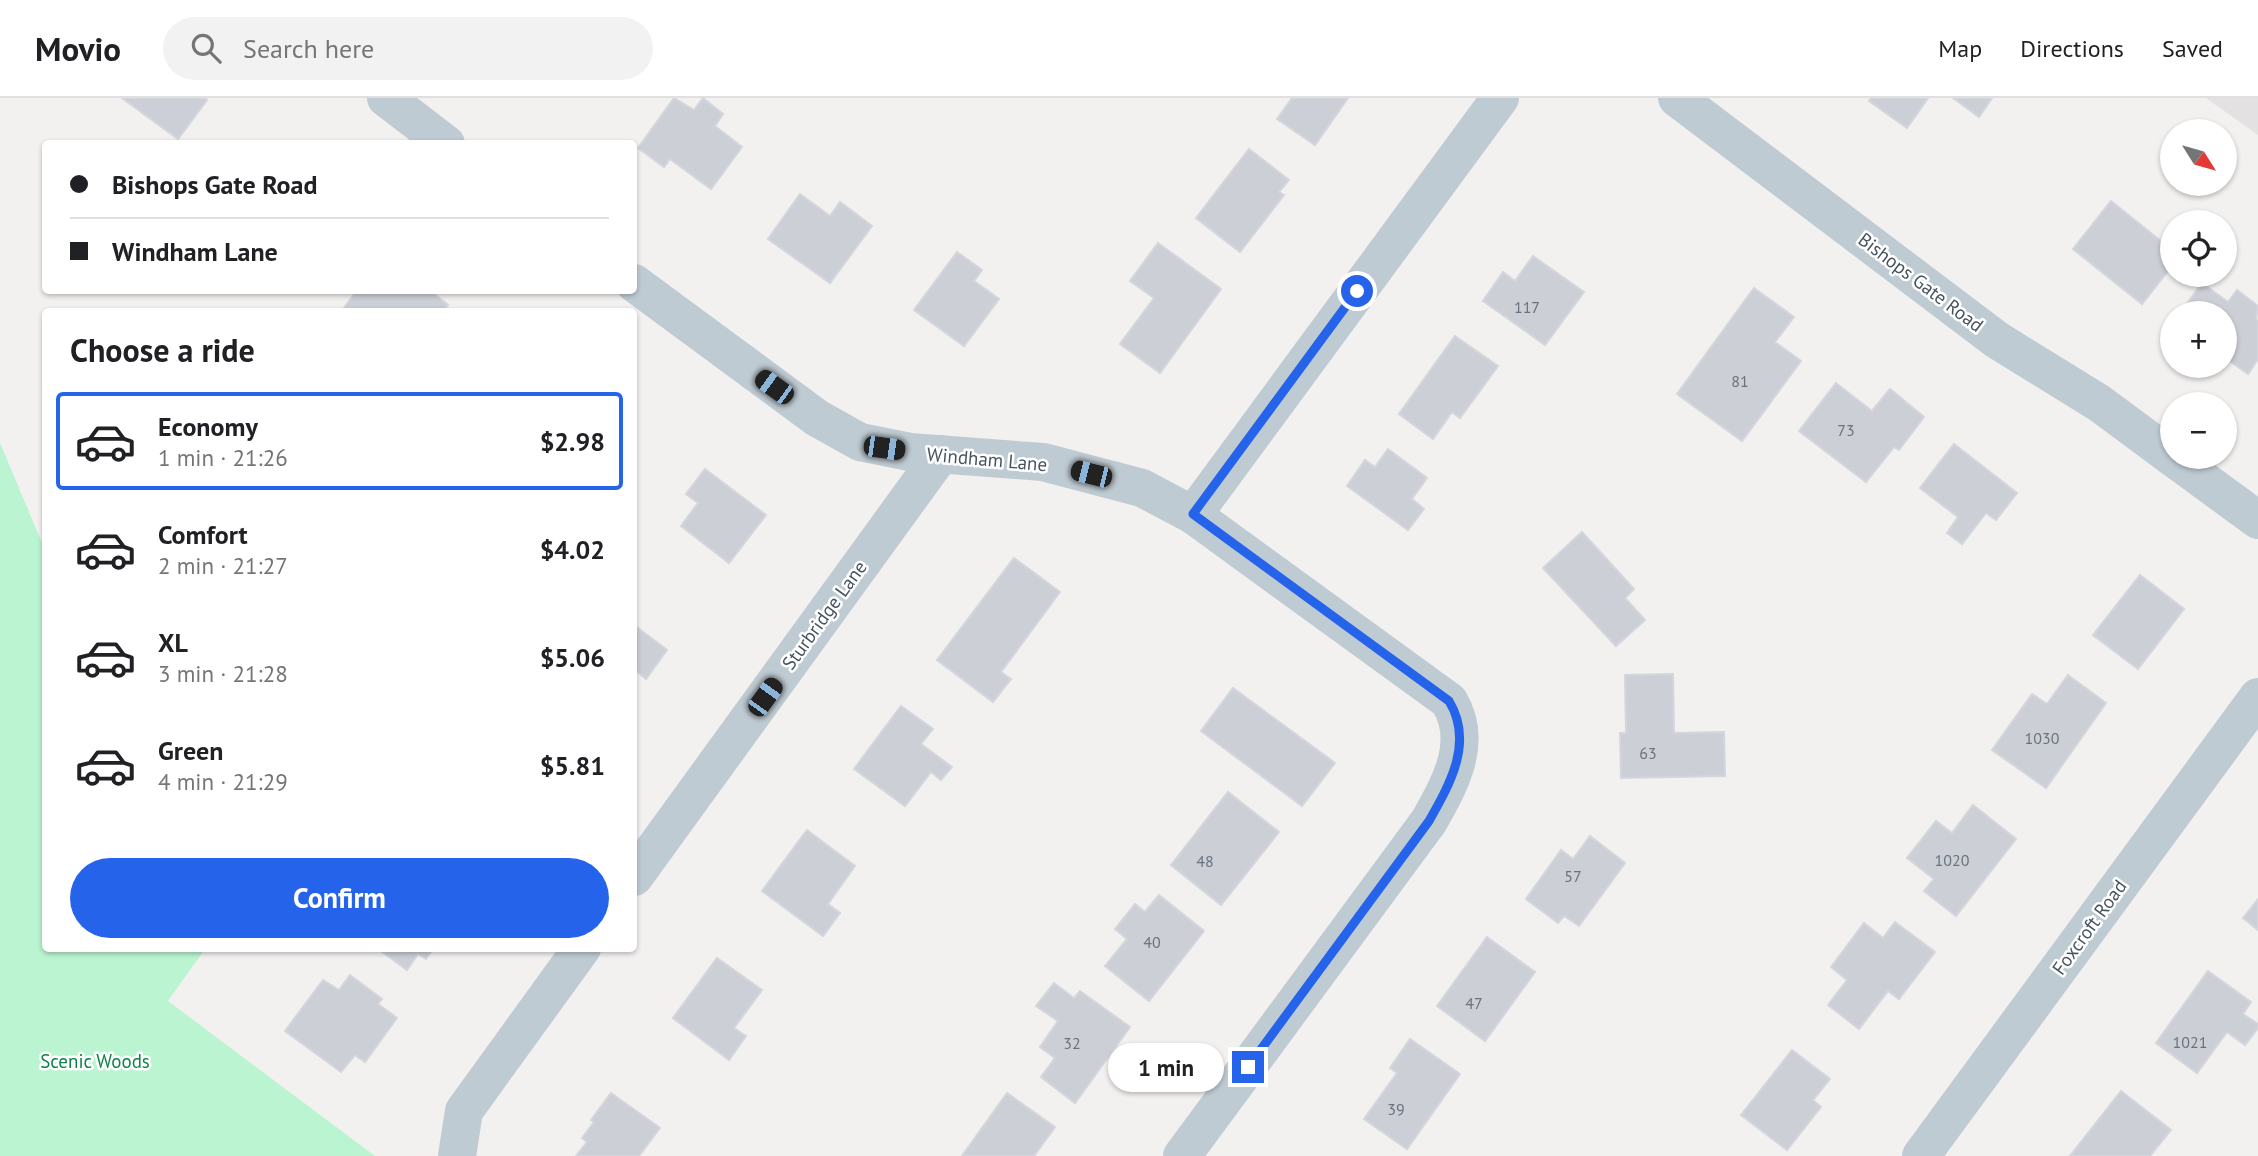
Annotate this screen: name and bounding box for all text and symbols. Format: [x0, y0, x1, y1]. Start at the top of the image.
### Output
search box [163, 17, 653, 80]
text: Movio [35, 27, 121, 70]
icon: search [187, 29, 225, 67]
text: Search here [243, 32, 374, 65]
text: Map [1938, 33, 1982, 64]
text: Directions [2020, 33, 2124, 64]
text: Saved [2162, 33, 2223, 64]
north arrow [2160, 119, 2236, 196]
map controls [2160, 119, 2237, 469]
text: Bishops Gate Road [112, 168, 317, 201]
button: locate [2160, 210, 2237, 287]
street label: Bishops Gate Road [1854, 227, 1988, 337]
text: Windham Lane [112, 235, 278, 268]
route start [1341, 275, 1373, 307]
house number: 117 [1514, 297, 1540, 317]
button: + [2160, 301, 2237, 378]
text: Choose a ride [70, 329, 255, 371]
car [751, 366, 798, 408]
house number: 81 [1731, 371, 1749, 391]
button: − [2160, 392, 2237, 469]
icon: car [74, 410, 137, 473]
text: Economy [158, 410, 258, 443]
house number: 73 [1837, 420, 1855, 440]
text: $2.98 [540, 425, 605, 458]
car [862, 435, 907, 461]
street label: Windham Lane [926, 442, 1048, 476]
text: 1 min · 21:26 [158, 443, 288, 472]
car [1069, 459, 1114, 489]
icon: car [74, 518, 137, 581]
text: Comfort [158, 518, 248, 551]
text: $4.02 [540, 533, 605, 566]
text: 2 min · 21:27 [158, 551, 288, 580]
street label: Sturbridge Lane [776, 556, 872, 674]
icon: car [74, 626, 137, 689]
text: XL [158, 626, 188, 659]
text: $5.06 [540, 641, 605, 674]
text: 3 min · 21:28 [158, 659, 288, 688]
car [745, 674, 786, 720]
house number: 1030 [2025, 728, 2060, 748]
icon: car [74, 734, 137, 797]
text: Green [158, 734, 223, 767]
house number: 63 [1639, 743, 1657, 763]
text: $5.81 [540, 749, 605, 782]
text: 4 min · 21:29 [158, 767, 288, 796]
house number: 1020 [1935, 850, 1970, 870]
house number: 48 [1196, 851, 1214, 871]
button: Confirm [70, 858, 609, 938]
house number: 57 [1564, 866, 1582, 886]
street label: Foxcroft Road [2047, 875, 2131, 979]
house number: 40 [1143, 932, 1161, 952]
house number: 47 [1465, 993, 1483, 1013]
house number: 1021 [2173, 1032, 2207, 1052]
house number: 32 [1063, 1033, 1081, 1053]
callout: 1 min [1108, 1042, 1224, 1091]
park label: Scenic Woods [40, 1049, 150, 1073]
route end [1232, 1051, 1264, 1083]
text: 1 min [1138, 1053, 1194, 1082]
house number: 39 [1387, 1099, 1405, 1119]

